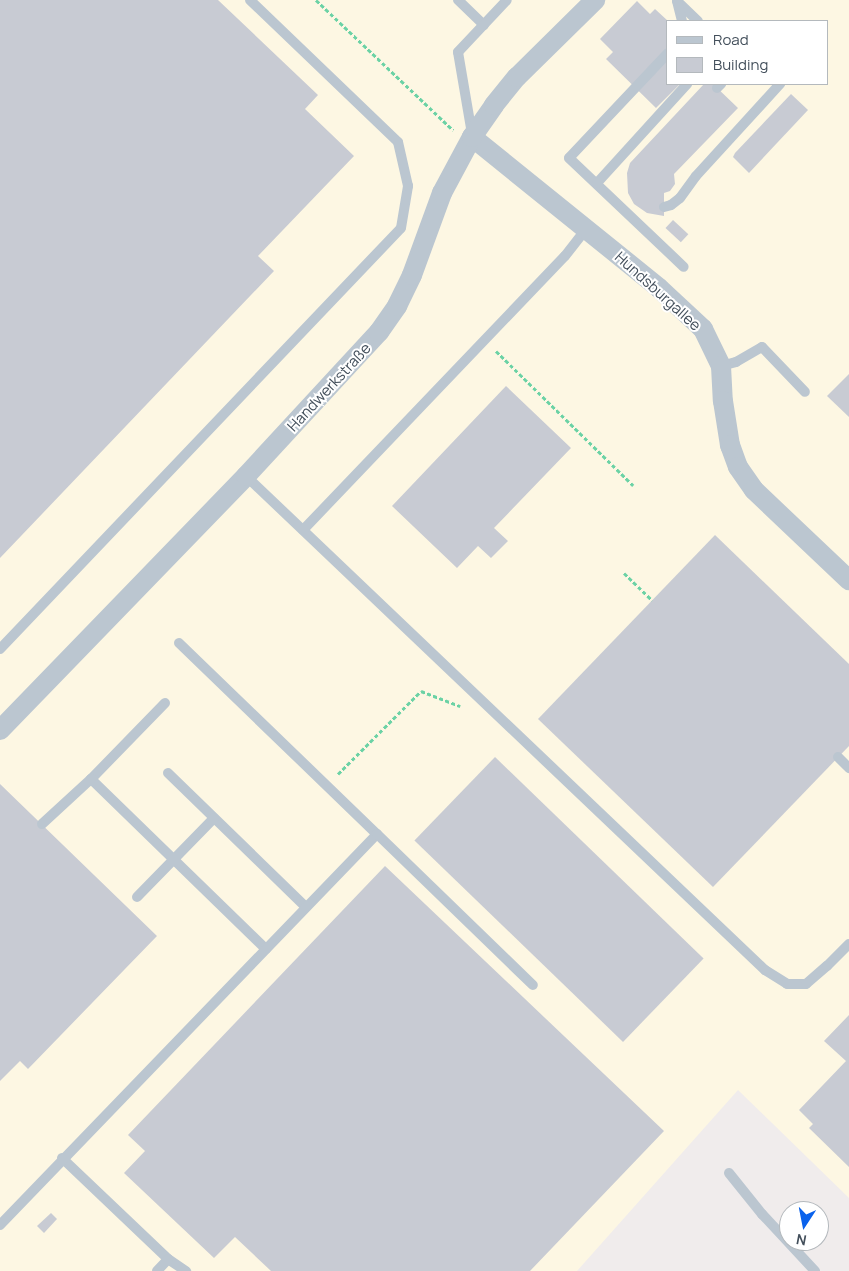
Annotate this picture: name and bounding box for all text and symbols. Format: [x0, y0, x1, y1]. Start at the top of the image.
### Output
legend [666, 20, 829, 85]
text: Road [713, 29, 749, 50]
text: Building [713, 54, 768, 75]
street label: Hundsburgallee [611, 248, 705, 334]
street label: Handwerkstraße [284, 339, 374, 435]
north arrow [779, 1201, 829, 1251]
text: N [794, 1230, 808, 1251]

